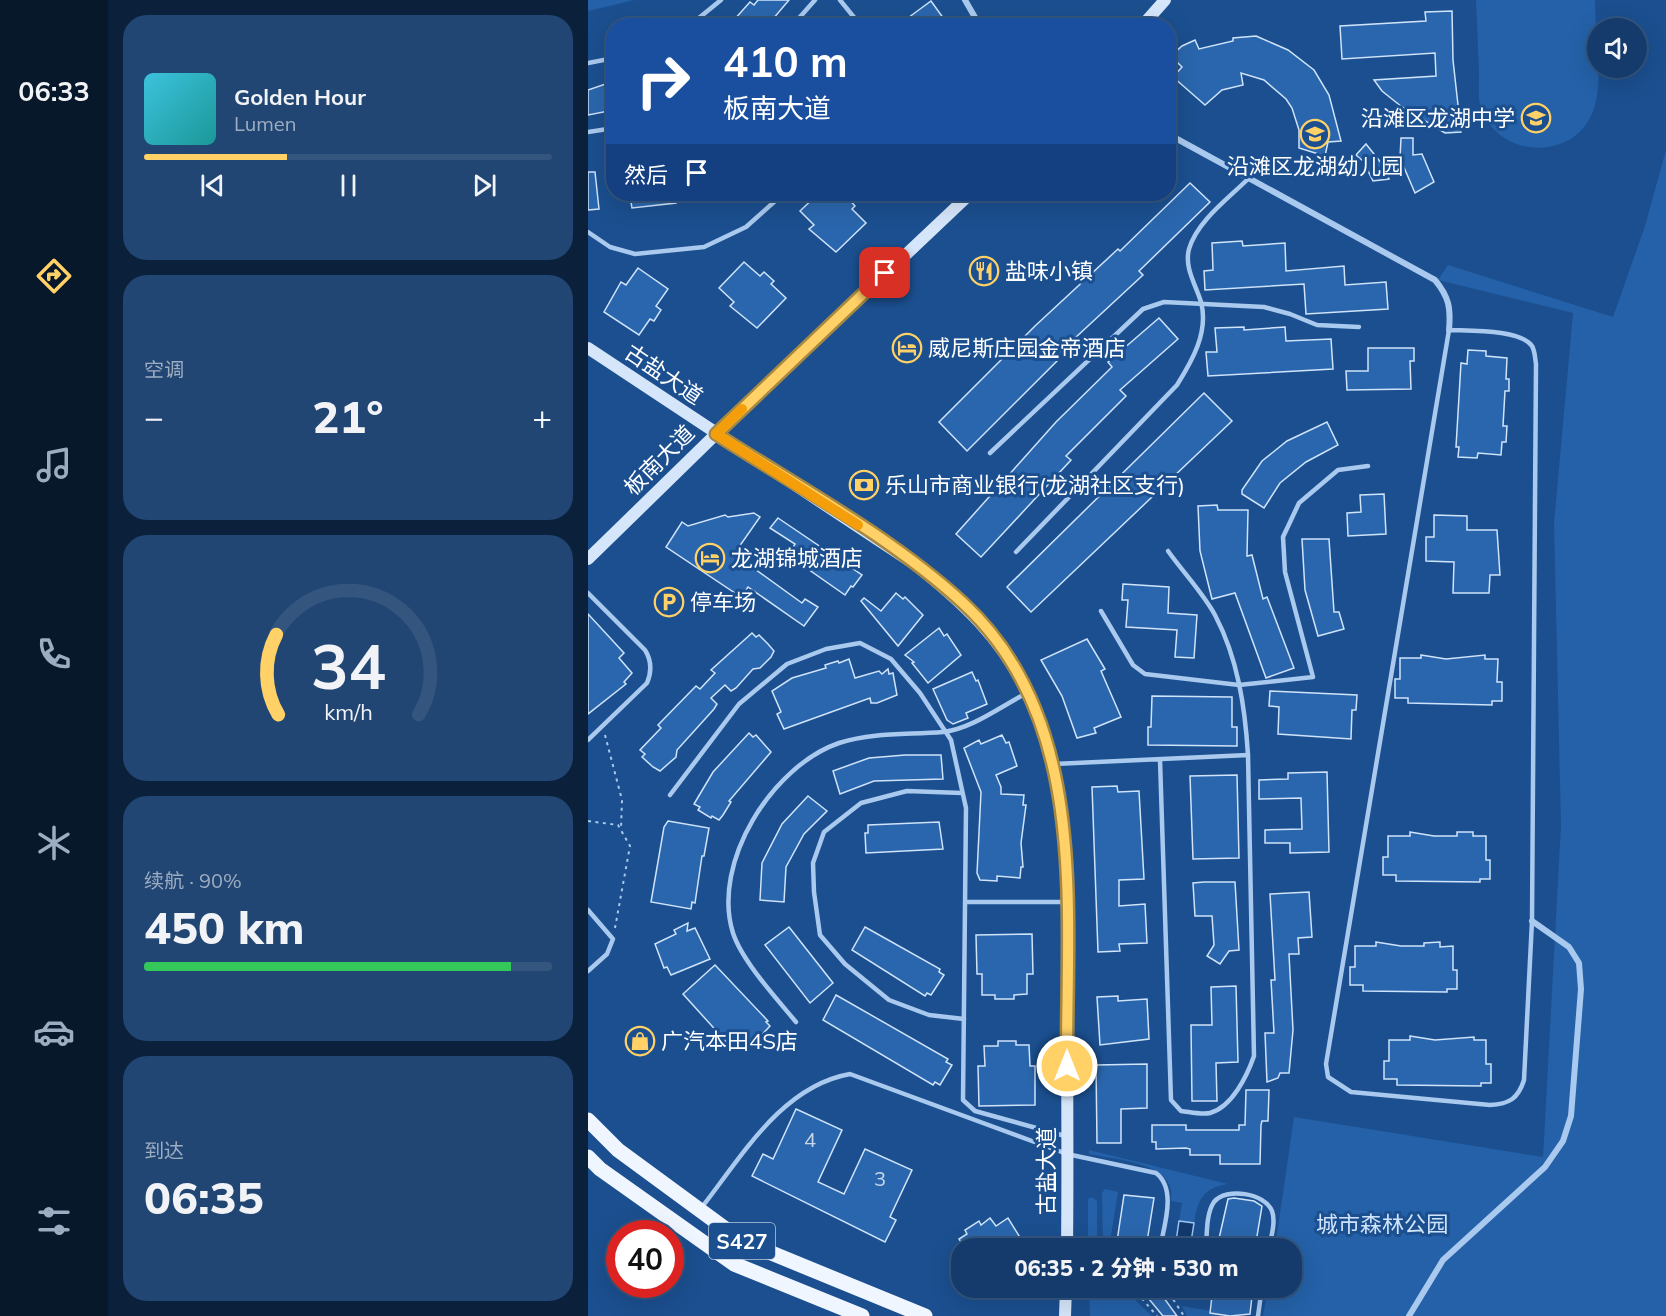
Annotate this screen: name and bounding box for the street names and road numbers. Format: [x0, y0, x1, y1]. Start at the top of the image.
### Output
street label: 古盐大道 [620, 338, 708, 410]
street label: 板南大道 [618, 419, 700, 501]
street label: 古盐大道 [1032, 1127, 1060, 1215]
road number: S427 [709, 1223, 775, 1259]

